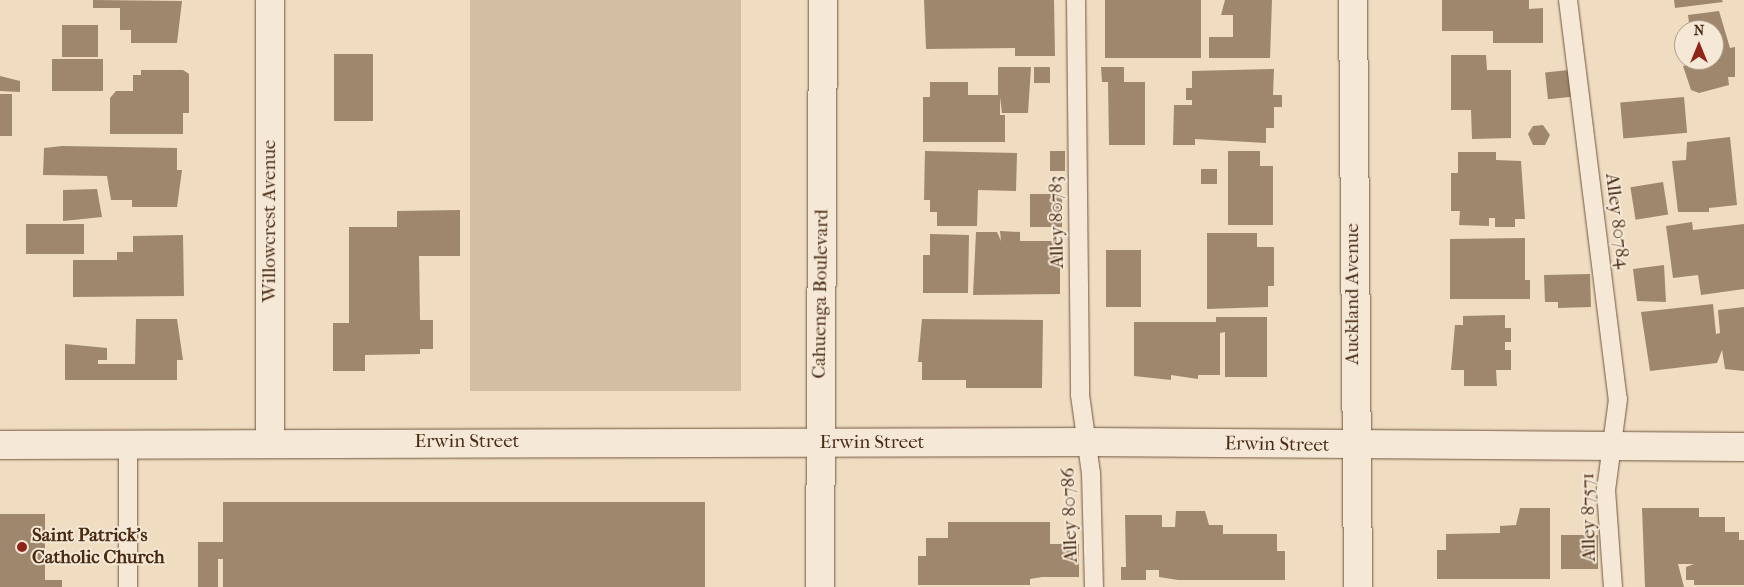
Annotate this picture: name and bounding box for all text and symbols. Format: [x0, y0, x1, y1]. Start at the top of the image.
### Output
north arrow [1674, 20, 1724, 70]
text: N [1694, 22, 1704, 39]
street label: Willowcrest Avenue [259, 140, 281, 302]
street label: Alley 80784 [1600, 172, 1634, 270]
street label: Alley 80783 [1045, 176, 1069, 268]
street label: Cahuenga Boulevard [808, 209, 834, 379]
street label: Auckland Avenue [1342, 223, 1364, 365]
street label: Erwin Street [415, 431, 519, 453]
street label: Erwin Street [820, 432, 924, 454]
street label: Erwin Street [1224, 433, 1330, 457]
street label: Alley 80786 [1057, 467, 1083, 563]
street label: Alley 87571 [1577, 472, 1601, 562]
place label: Saint Patrick's Catholic Church [32, 525, 165, 569]
marker: Saint Patrick's Catholic Church [16, 541, 28, 553]

